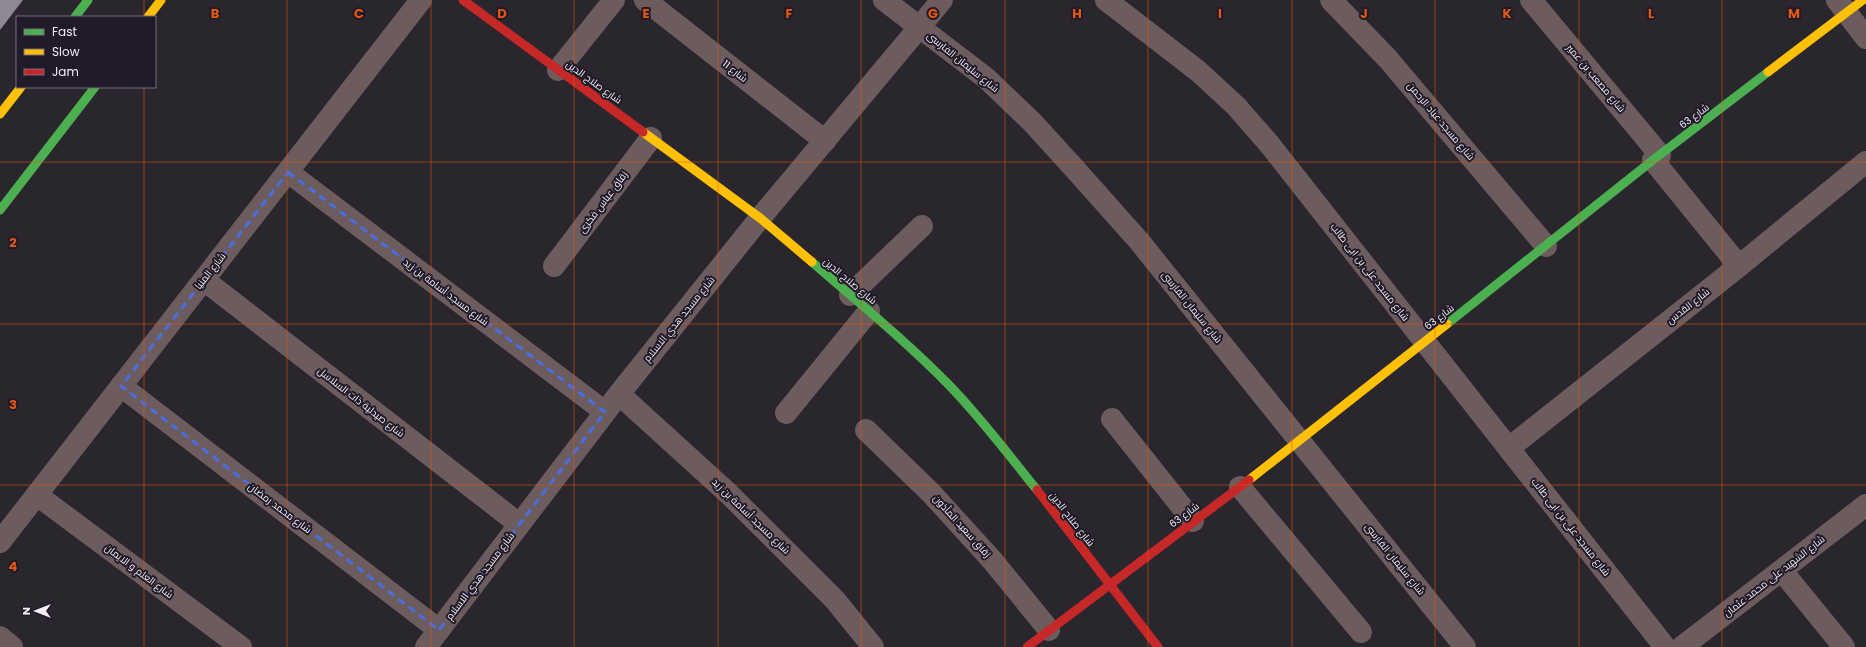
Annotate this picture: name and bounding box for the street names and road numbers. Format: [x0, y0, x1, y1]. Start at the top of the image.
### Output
street label: شارع سليمان الفارسى [924, 28, 1002, 96]
street label: شارع مصعب بن عمير [1562, 40, 1629, 115]
street label: شارع 11 [719, 56, 751, 86]
street label: شارع صلاح الدين [563, 57, 625, 107]
street label: شارع مسجد عباد الرحمن [1404, 79, 1478, 163]
street label: شارع 63 [1676, 100, 1712, 132]
street label: زقاق عباس فكرى [575, 168, 631, 236]
street label: شارع مسجد على بن ابى طالب [1327, 220, 1413, 324]
street label: شارع المنيا [191, 249, 229, 293]
street label: شارع صلاح الدين [820, 254, 880, 308]
street label: شارع مسجد أسامة بن زيد [400, 255, 492, 329]
street label: شارع سليمان الفارسى [1158, 268, 1226, 346]
street label: شارع مسجد هدي الاسلام [640, 273, 718, 365]
street label: شارع القدس [1663, 284, 1713, 328]
street label: شارع 63 [1421, 301, 1457, 333]
street label: شارع صيدلية ذات السلاسل [314, 363, 408, 441]
street label: شارع مسجد أسامة بن زيد [709, 475, 793, 557]
street label: شارع مسجد على بن ابى طالب [1528, 475, 1614, 579]
street label: شارع محمد رمضان [245, 479, 315, 537]
street label: شارع صلاح الدين [1046, 488, 1098, 550]
street label: زقاق سعيد المأذون [929, 491, 995, 561]
street label: شارع 63 [1166, 499, 1202, 531]
street label: شارع سليمان الفارسى [1361, 520, 1429, 598]
street label: شارع مسجد هدي الاسلام [442, 529, 518, 623]
street label: شارع الشهيد على محمد عثمان [1720, 532, 1828, 620]
street label: شارع العلم و الايمان [102, 540, 176, 602]

